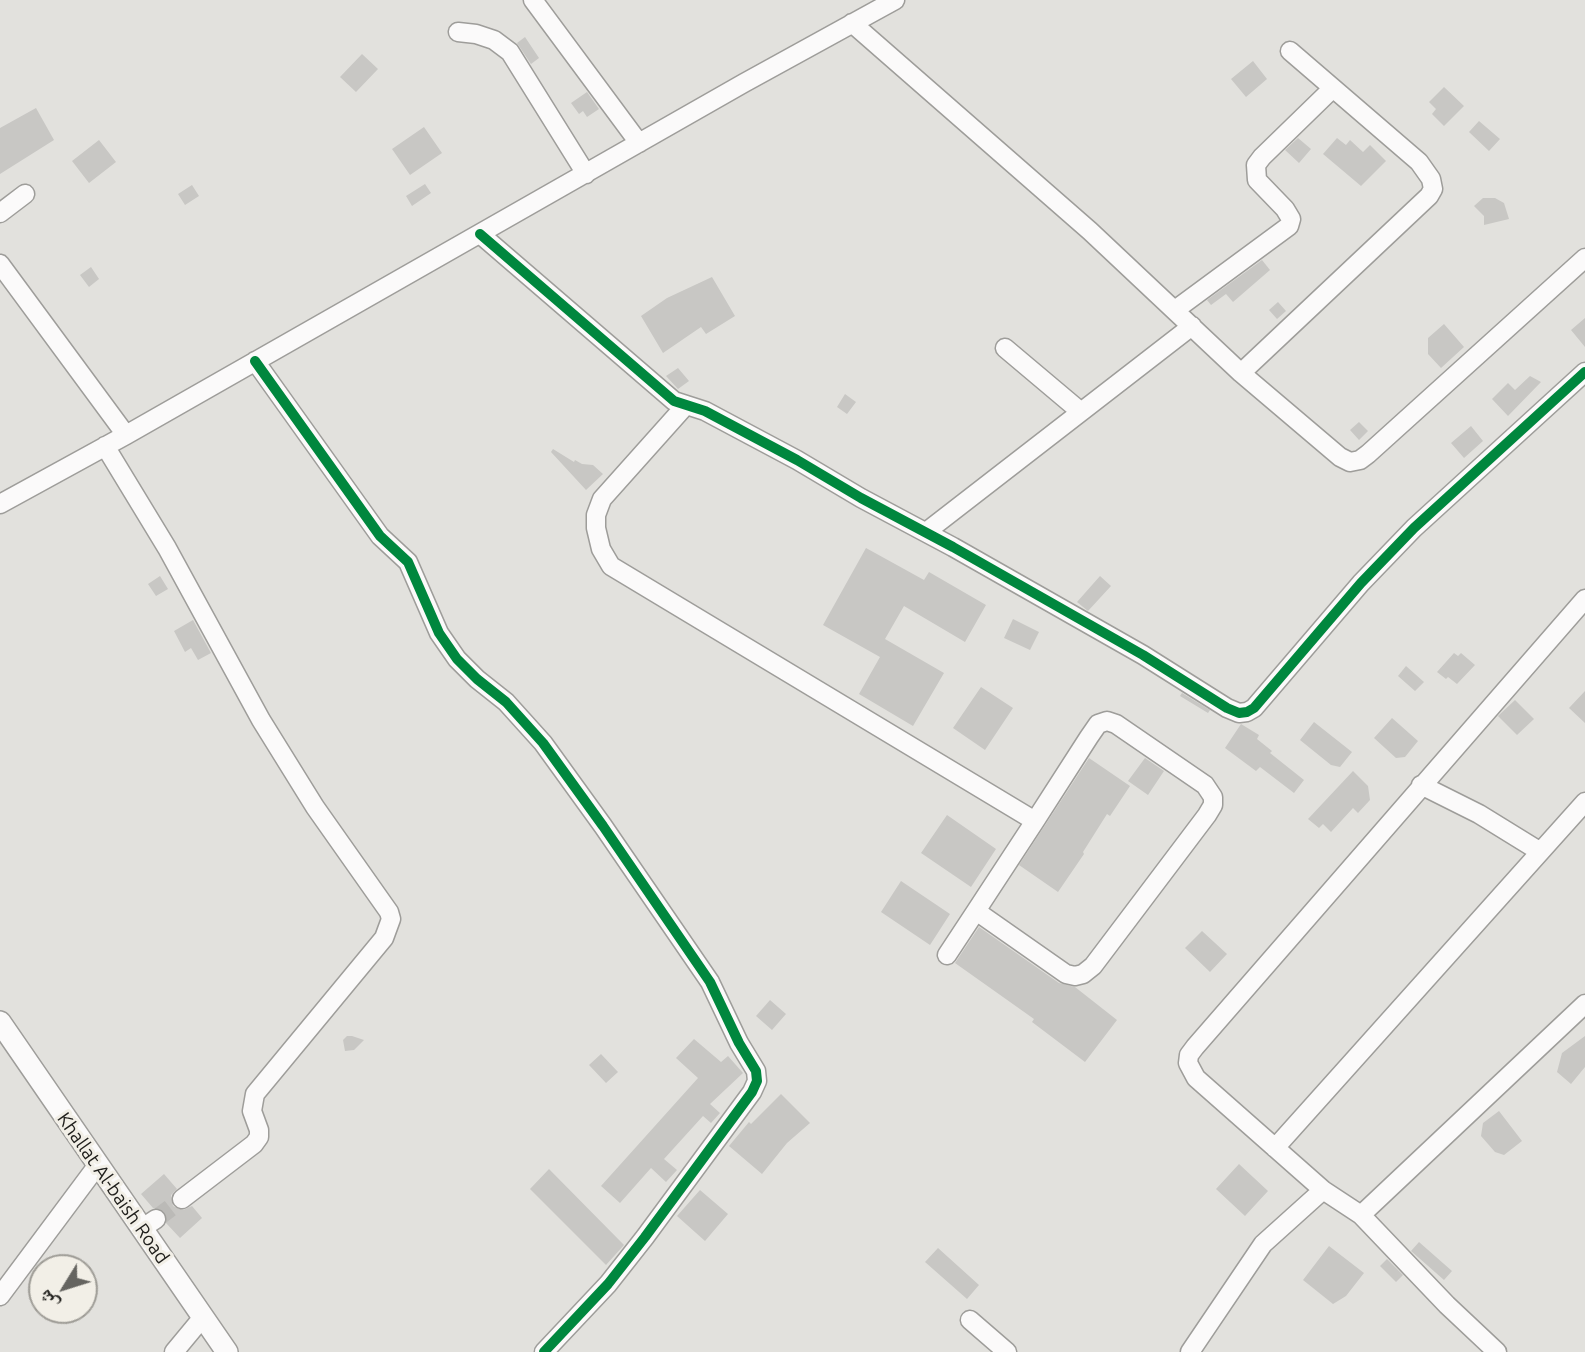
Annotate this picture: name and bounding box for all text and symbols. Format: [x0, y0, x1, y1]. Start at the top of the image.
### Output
street label: Khallat Al-baish Road [52, 1108, 174, 1268]
north arrow [28, 1254, 98, 1324]
text: ش [33, 1286, 63, 1315]

